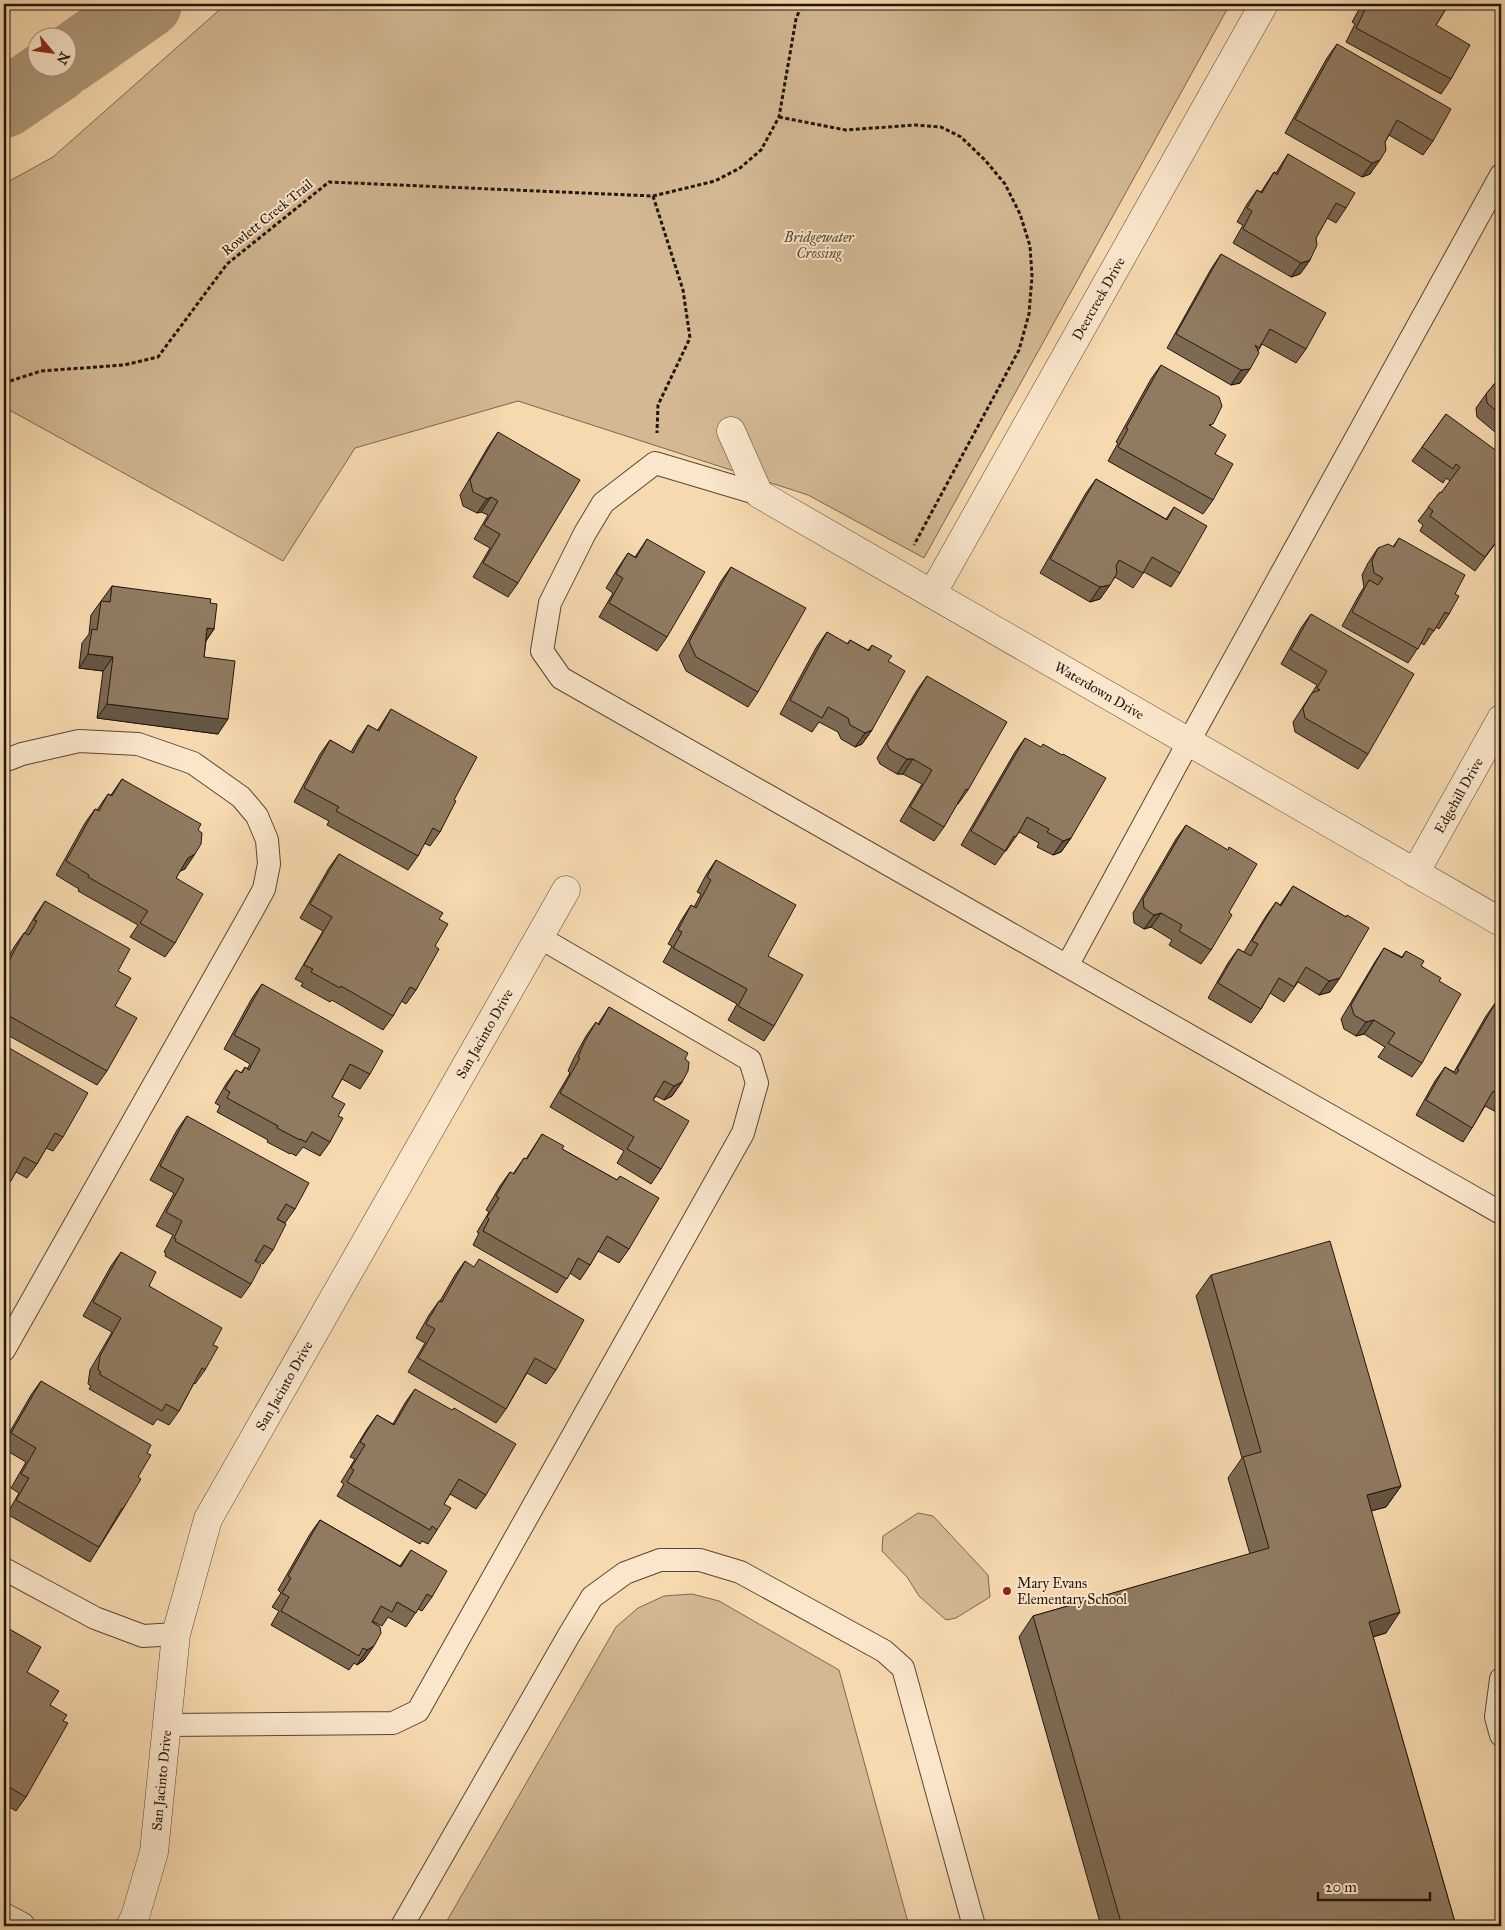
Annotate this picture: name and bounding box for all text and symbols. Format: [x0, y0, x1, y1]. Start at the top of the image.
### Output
north arrow [28, 28, 78, 78]
text: N [53, 49, 73, 67]
street label: Rowlett Creek Trail [218, 175, 316, 259]
park label: Bridgewater Crossing [783, 229, 855, 262]
street label: Deercreek Drive [1069, 254, 1129, 343]
street label: Waterdown Drive [1051, 658, 1147, 723]
street label: Edgehill Drive [1431, 755, 1487, 836]
street label: San Jacinto Drive [452, 986, 517, 1082]
street label: San Jacinto Drive [252, 1338, 317, 1434]
place label: Mary Evans Elementary School [1017, 1575, 1127, 1608]
marker: Mary Evans Elementary School [1001, 1585, 1013, 1597]
street label: San Jacinto Drive [148, 1729, 175, 1831]
scale bar [1318, 1870, 1430, 1902]
text: 20 m [1325, 1878, 1357, 1896]

